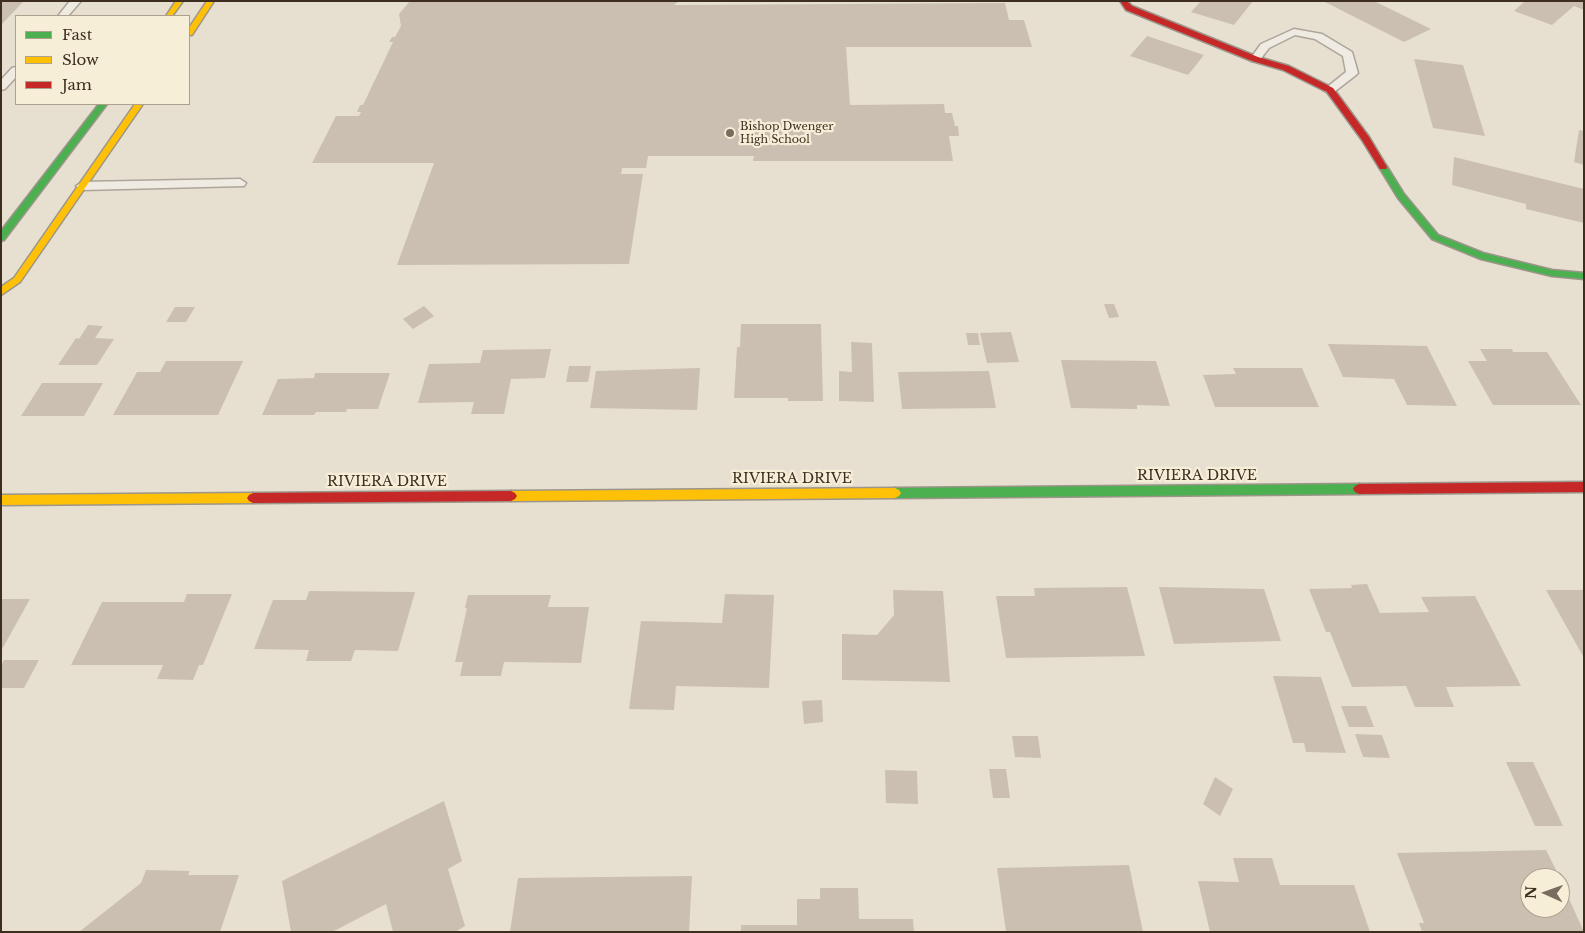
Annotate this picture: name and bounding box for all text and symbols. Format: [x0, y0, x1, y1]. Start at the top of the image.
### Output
legend [15, 15, 190, 105]
text: Fast [62, 25, 92, 44]
text: Slow [62, 50, 99, 69]
text: Jam [62, 75, 92, 94]
place label: Bishop Dwenger High School [740, 120, 833, 146]
marker: Bishop Dwenger High School [724, 127, 736, 139]
street label: RIVIERA DRIVE [1137, 468, 1257, 484]
street label: RIVIERA DRIVE [732, 471, 852, 487]
street label: RIVIERA DRIVE [327, 474, 447, 490]
north arrow [1520, 868, 1570, 918]
text: N [1522, 886, 1540, 899]

